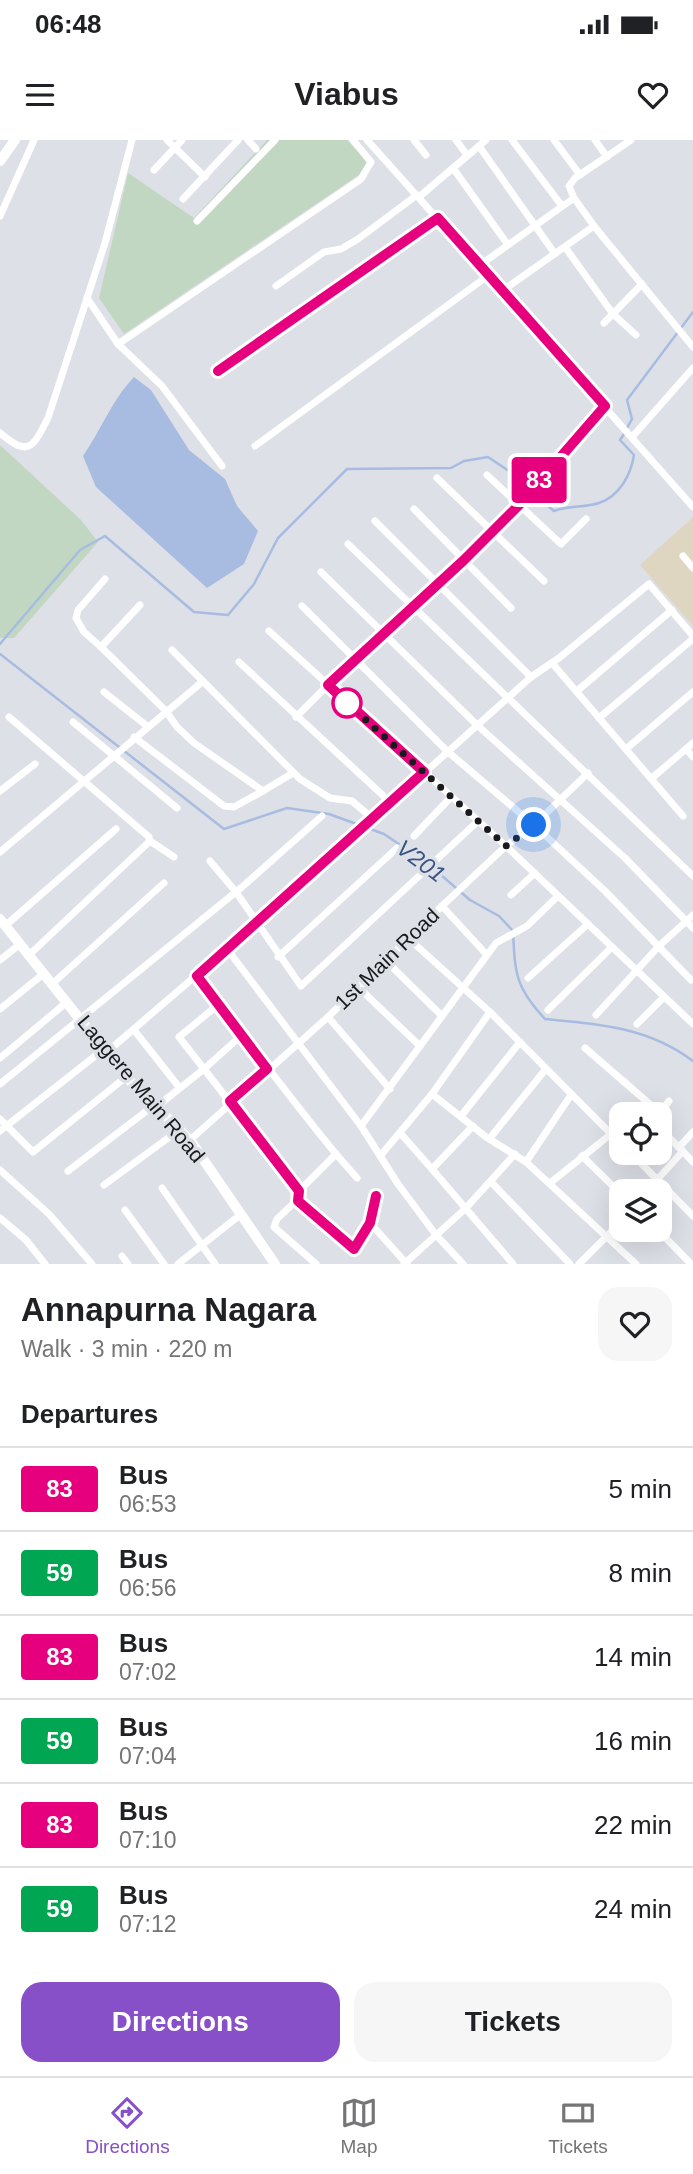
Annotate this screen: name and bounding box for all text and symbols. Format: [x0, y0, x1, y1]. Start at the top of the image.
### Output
text: 06:48 [35, 9, 102, 39]
icon: menu [21, 76, 59, 114]
text: Viabus [294, 76, 399, 112]
icon: heart [634, 76, 672, 114]
line badge: 83 [508, 457, 570, 503]
text: 83 [526, 466, 552, 493]
unlabelled marker [332, 688, 362, 718]
your location [516, 807, 551, 842]
water label: V201 [392, 834, 450, 888]
street label: 1st Main Road [330, 903, 443, 1014]
street label: Laggere Main Road [73, 1011, 209, 1167]
map controls [609, 1102, 672, 1242]
button: locate [609, 1102, 672, 1165]
button: layers [609, 1179, 672, 1242]
button: heart [598, 1287, 672, 1361]
text: Annapurna Nagara [21, 1291, 316, 1328]
text: Walk · 3 min · 220 m [21, 1336, 232, 1362]
text: Departures [21, 1399, 158, 1429]
text: Bus [119, 1460, 168, 1490]
text: 5 min [608, 1474, 672, 1504]
text: 83 [46, 1475, 73, 1502]
text: 06:53 [119, 1491, 177, 1517]
text: Bus [119, 1544, 168, 1574]
text: 8 min [608, 1558, 672, 1588]
text: 59 [46, 1559, 73, 1586]
text: 06:56 [119, 1575, 177, 1601]
text: Bus [119, 1628, 168, 1658]
text: 14 min [594, 1642, 672, 1672]
text: 83 [46, 1643, 73, 1670]
text: 07:02 [119, 1659, 177, 1685]
text: Bus [119, 1712, 168, 1742]
text: 16 min [594, 1726, 672, 1756]
text: 59 [46, 1727, 73, 1754]
text: 07:04 [119, 1743, 177, 1769]
text: Bus [119, 1796, 168, 1826]
text: 22 min [594, 1810, 672, 1840]
text: 83 [46, 1811, 73, 1838]
text: 07:10 [119, 1827, 177, 1853]
text: Bus [119, 1880, 168, 1910]
text: 24 min [594, 1894, 672, 1924]
text: 59 [46, 1895, 73, 1922]
text: 07:12 [119, 1911, 177, 1937]
button: Directions [21, 1982, 340, 2062]
button: Tickets [354, 1982, 672, 2062]
tab: Directions [85, 2094, 170, 2158]
tab: Map [340, 2094, 378, 2158]
tab: Tickets [548, 2094, 608, 2158]

